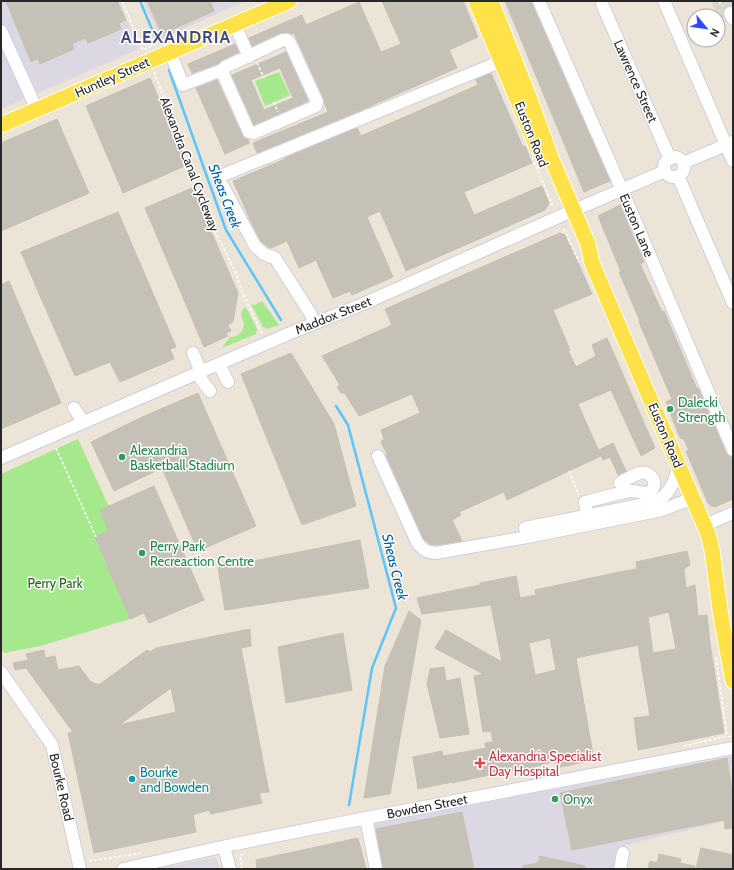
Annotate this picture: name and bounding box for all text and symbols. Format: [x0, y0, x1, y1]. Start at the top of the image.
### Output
north arrow [686, 8, 726, 48]
text: N [707, 26, 723, 40]
district label: ALEXANDRIA [121, 27, 231, 47]
street label: Lawrence Street [611, 37, 662, 125]
street label: Huntley Street [72, 53, 152, 101]
street label: Alexandra Canal Cycleway [157, 94, 223, 234]
street label: Euston Road [512, 99, 552, 169]
water label: Sheas Creek [204, 161, 246, 232]
street label: Euston Lane [616, 191, 658, 260]
street label: Maddox Street [293, 292, 374, 338]
place label: Dalecki Strength [678, 394, 726, 425]
street label: Euston Road [645, 400, 687, 470]
marker: Dalecki Strength [665, 404, 675, 414]
place label: Alexandria Basketball Stadium [130, 442, 235, 473]
marker: Alexandria Basketball Stadium [117, 452, 127, 462]
water label: Sheas Creek [378, 532, 412, 603]
place label: Perry Park Recreaction Centre [150, 538, 254, 569]
marker: Perry Park Recreaction Centre [137, 548, 147, 558]
park label: Perry Park [27, 575, 83, 591]
place label: Alexandria Specialist Day Hospital [489, 748, 602, 779]
street label: Bourke Road [46, 752, 78, 822]
marker: Alexandria Specialist Day Hospital [474, 757, 486, 769]
place label: Bourke and Bowden [140, 764, 209, 795]
marker: Bourke and Bowden [127, 774, 137, 784]
street label: Bowden Street [385, 790, 469, 822]
place label: Onyx [563, 791, 594, 807]
marker: Onyx [550, 794, 560, 804]

